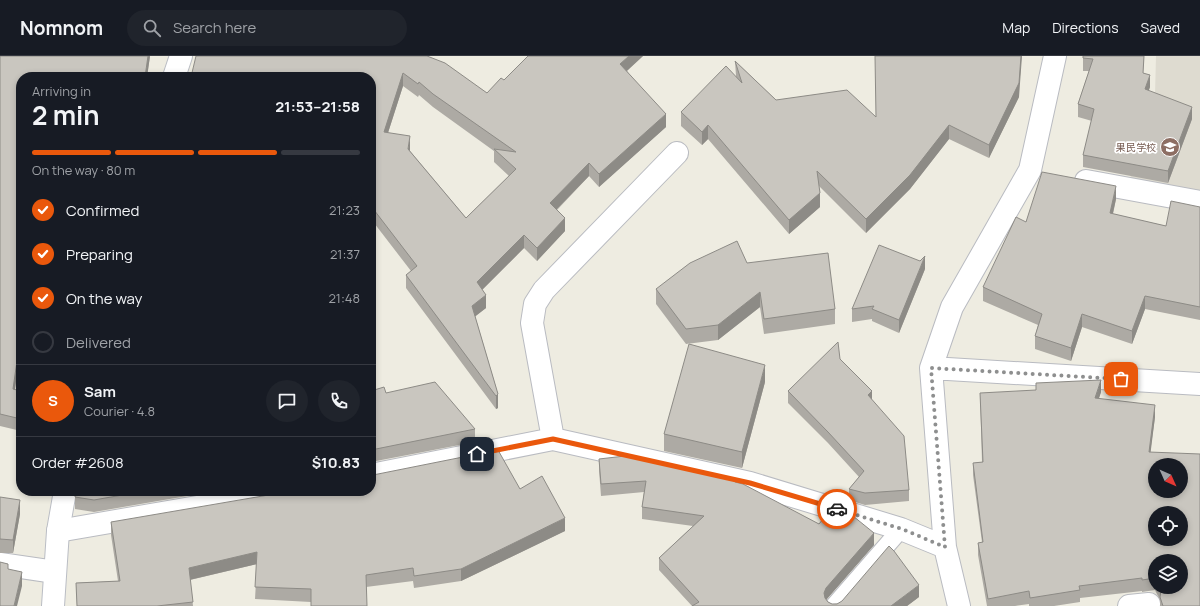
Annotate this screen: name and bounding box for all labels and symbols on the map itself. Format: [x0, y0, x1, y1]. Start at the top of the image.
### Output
school or university icon: 果民学校 [1159, 136, 1181, 158]
place label: 果民学校 [1115, 140, 1156, 154]
pin [1104, 362, 1138, 396]
pin [460, 437, 494, 471]
north arrow [1148, 458, 1188, 498]
courier [817, 489, 857, 529]

